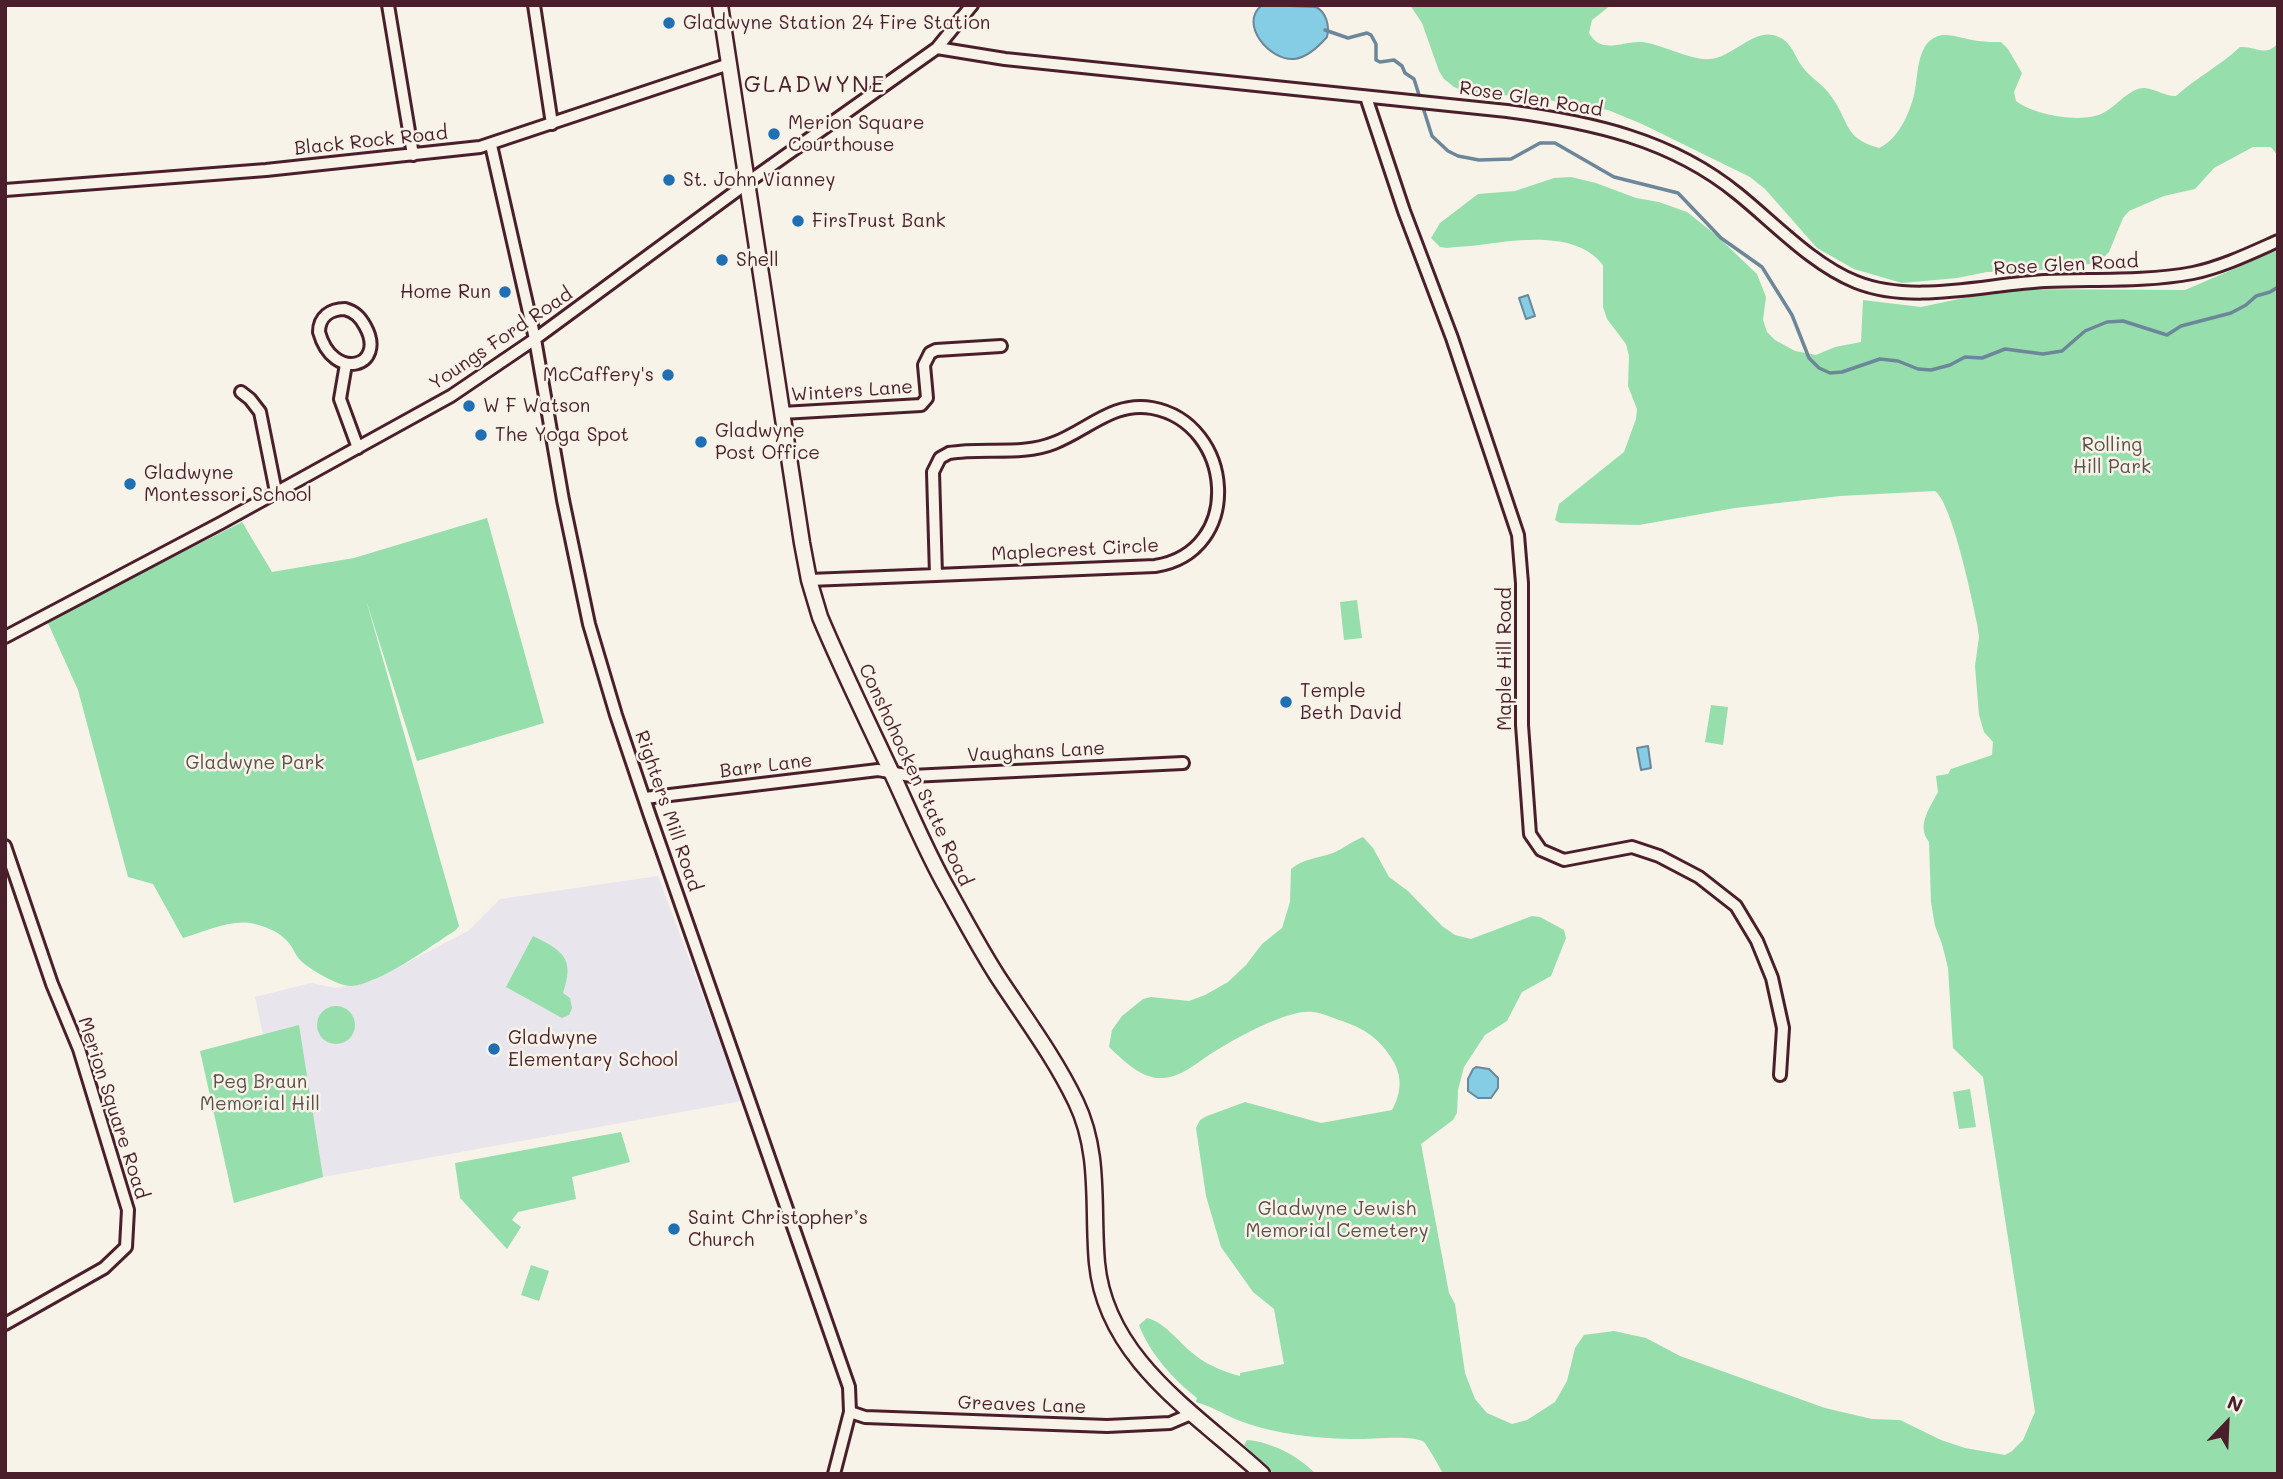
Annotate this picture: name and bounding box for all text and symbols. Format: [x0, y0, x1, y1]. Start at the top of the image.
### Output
place label: Gladwyne Station 24 Fire Station [683, 12, 990, 34]
marker: Gladwyne Station 24 Fire Station [661, 15, 677, 31]
district label: GLADWYNE [745, 71, 885, 99]
street label: Rose Glen Road [1458, 76, 1604, 122]
place label: Merion Square Courthouse [788, 112, 925, 156]
street label: Black Rock Road [293, 122, 449, 160]
marker: Merion Square Courthouse [766, 126, 782, 142]
place label: St. John Vianney [683, 169, 835, 191]
marker: St. John Vianney [661, 172, 677, 188]
place label: FirsTrust Bank [812, 210, 946, 232]
marker: FirsTrust Bank [790, 213, 806, 229]
place label: Shell [736, 249, 779, 271]
street label: Rose Glen Road [1993, 250, 2139, 280]
marker: Shell [714, 252, 730, 268]
place label: Home Run [400, 281, 491, 303]
street label: Youngs Ford Road [425, 283, 577, 395]
marker: Home Run [497, 284, 513, 300]
place label: McCaffery's [543, 364, 654, 386]
marker: McCaffery's [660, 367, 676, 383]
street label: Winters Lane [790, 375, 914, 407]
place label: W F Watson [483, 395, 590, 417]
marker: W F Watson [461, 398, 477, 414]
place label: Gladwyne Post Office [715, 420, 820, 464]
place label: The Yoga Spot [495, 424, 629, 446]
marker: The Yoga Spot [473, 427, 489, 443]
marker: Gladwyne Post Office [693, 434, 709, 450]
park label: Rolling Hill Park [2073, 434, 2151, 478]
place label: Gladwyne Montessori School [144, 462, 312, 506]
marker: Gladwyne Montessori School [122, 476, 138, 492]
street label: Maplecrest Circle [991, 534, 1159, 566]
street label: Maple Hill Road [1494, 587, 1516, 731]
street label: Conshohocken State Road [853, 660, 977, 890]
place label: Temple Beth David [1300, 680, 1402, 724]
marker: Temple Beth David [1278, 694, 1294, 710]
street label: Righters Mill Road [630, 728, 706, 894]
street label: Vaughans Lane [967, 737, 1105, 767]
street label: Barr Lane [719, 749, 813, 783]
park label: Gladwyne Park [186, 752, 324, 774]
street label: Merion Square Road [73, 1014, 153, 1202]
place label: Gladwyne Elementary School [508, 1027, 678, 1071]
marker: Gladwyne Elementary School [486, 1041, 502, 1057]
park label: Peg Braun Memorial Hill [200, 1071, 320, 1115]
park label: Gladwyne Jewish Memorial Cemetery [1245, 1198, 1429, 1242]
place label: Saint Christopher’s Church [688, 1207, 868, 1251]
marker: Saint Christopher’s Church [666, 1221, 682, 1237]
north arrow [2192, 1388, 2262, 1458]
text: N [2224, 1389, 2247, 1418]
street label: Greaves Lane [957, 1391, 1087, 1419]

